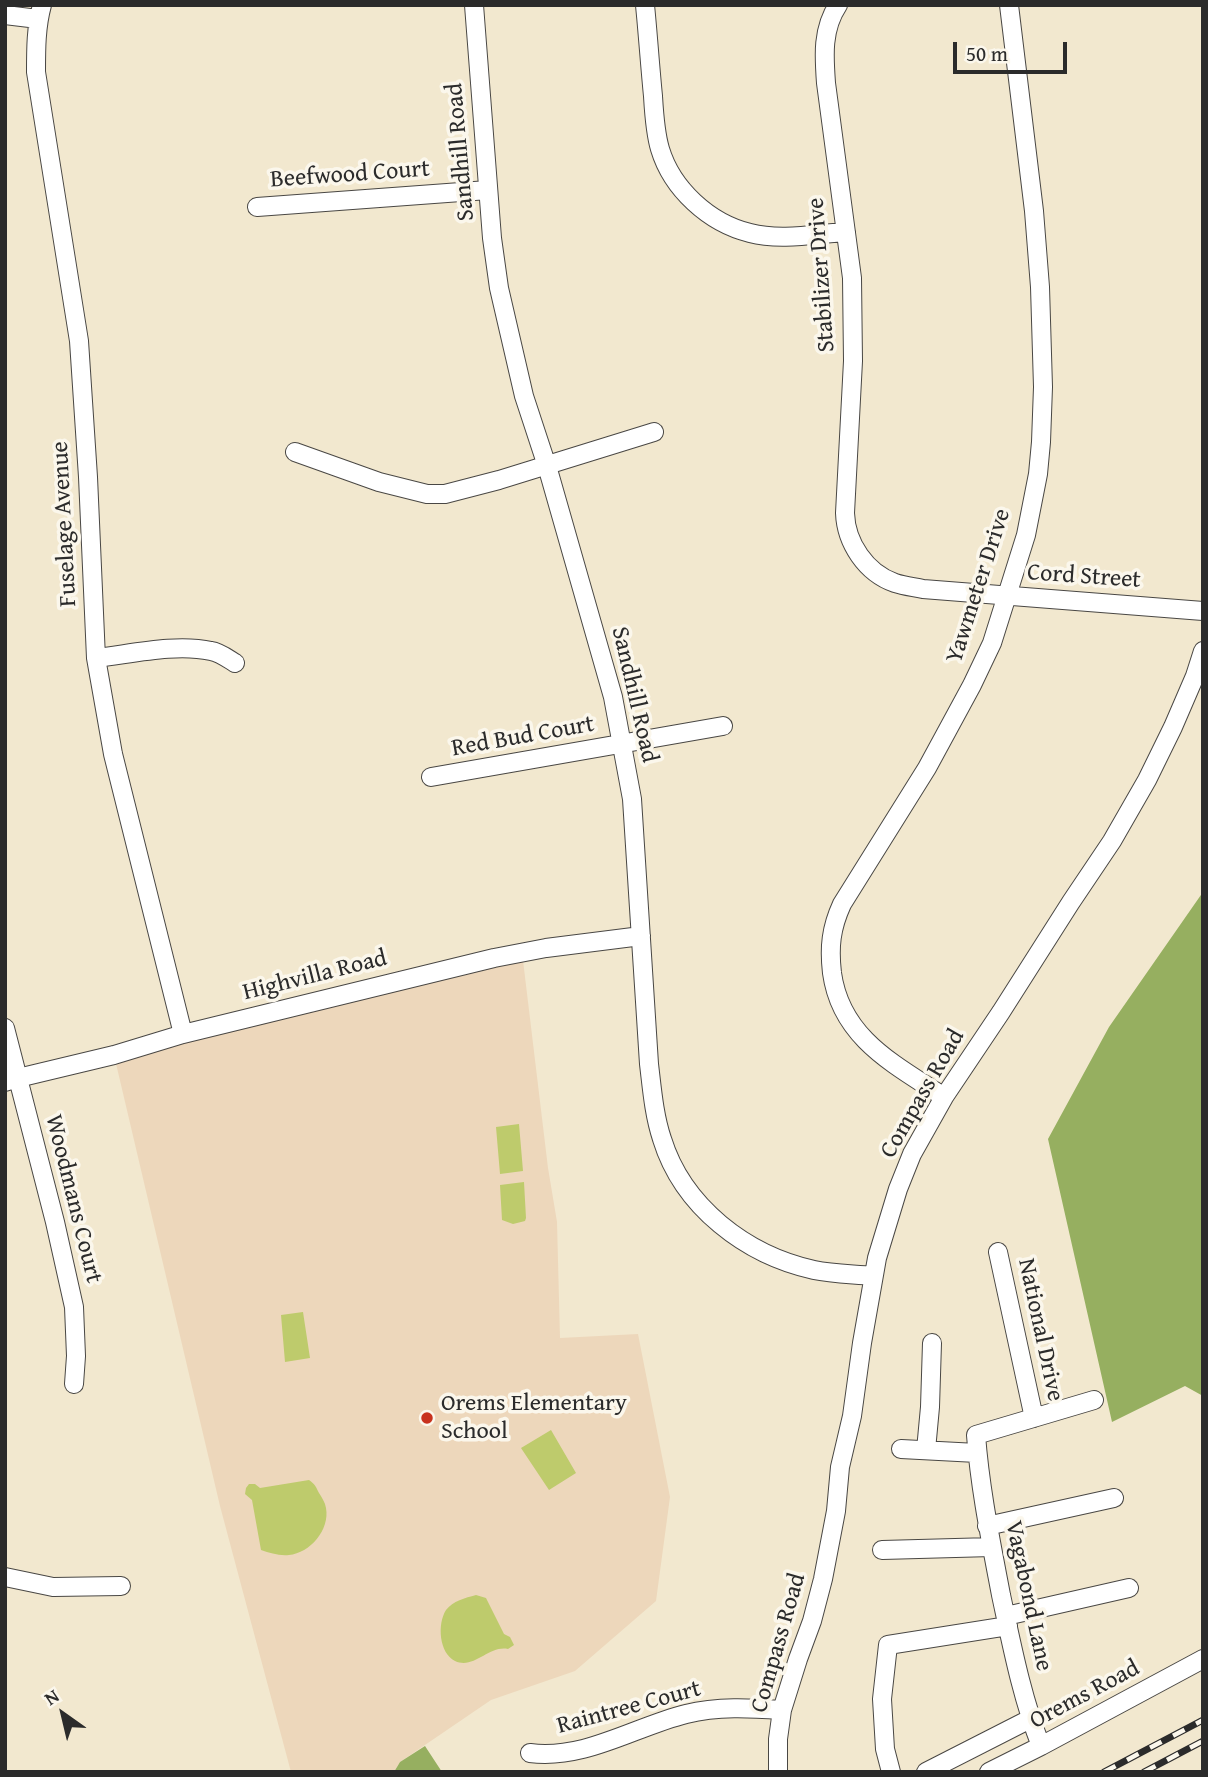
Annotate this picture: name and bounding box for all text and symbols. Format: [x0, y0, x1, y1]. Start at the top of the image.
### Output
scale bar [956, 28, 1070, 72]
text: 50 m [966, 38, 1008, 69]
street label: Sandhill Road [441, 82, 481, 222]
street label: Beefwood Court [269, 155, 431, 195]
street label: Stabilizer Drive [802, 197, 842, 353]
street label: Fuselage Avenue [46, 440, 84, 608]
street label: Yawmeter Drive [940, 505, 1018, 667]
street label: Cord Street [1026, 559, 1142, 595]
street label: Sandhill Road [604, 624, 664, 766]
street label: Red Bud Court [449, 710, 597, 764]
street label: Highvilla Road [240, 944, 390, 1008]
street label: Compass Road [875, 1025, 971, 1163]
street label: Woodmans Court [38, 1112, 108, 1286]
street label: National Drive [1011, 1256, 1069, 1404]
place label: Orems Elementary School [441, 1390, 627, 1446]
marker: Orems Elementary School [419, 1410, 435, 1426]
street label: Vagabond Lane [998, 1518, 1058, 1674]
street label: Compass Road [745, 1570, 813, 1716]
street label: Orems Road [1025, 1654, 1145, 1736]
street label: Raintree Court [554, 1675, 704, 1741]
north arrow [28, 1679, 98, 1749]
text: N [38, 1681, 64, 1712]

